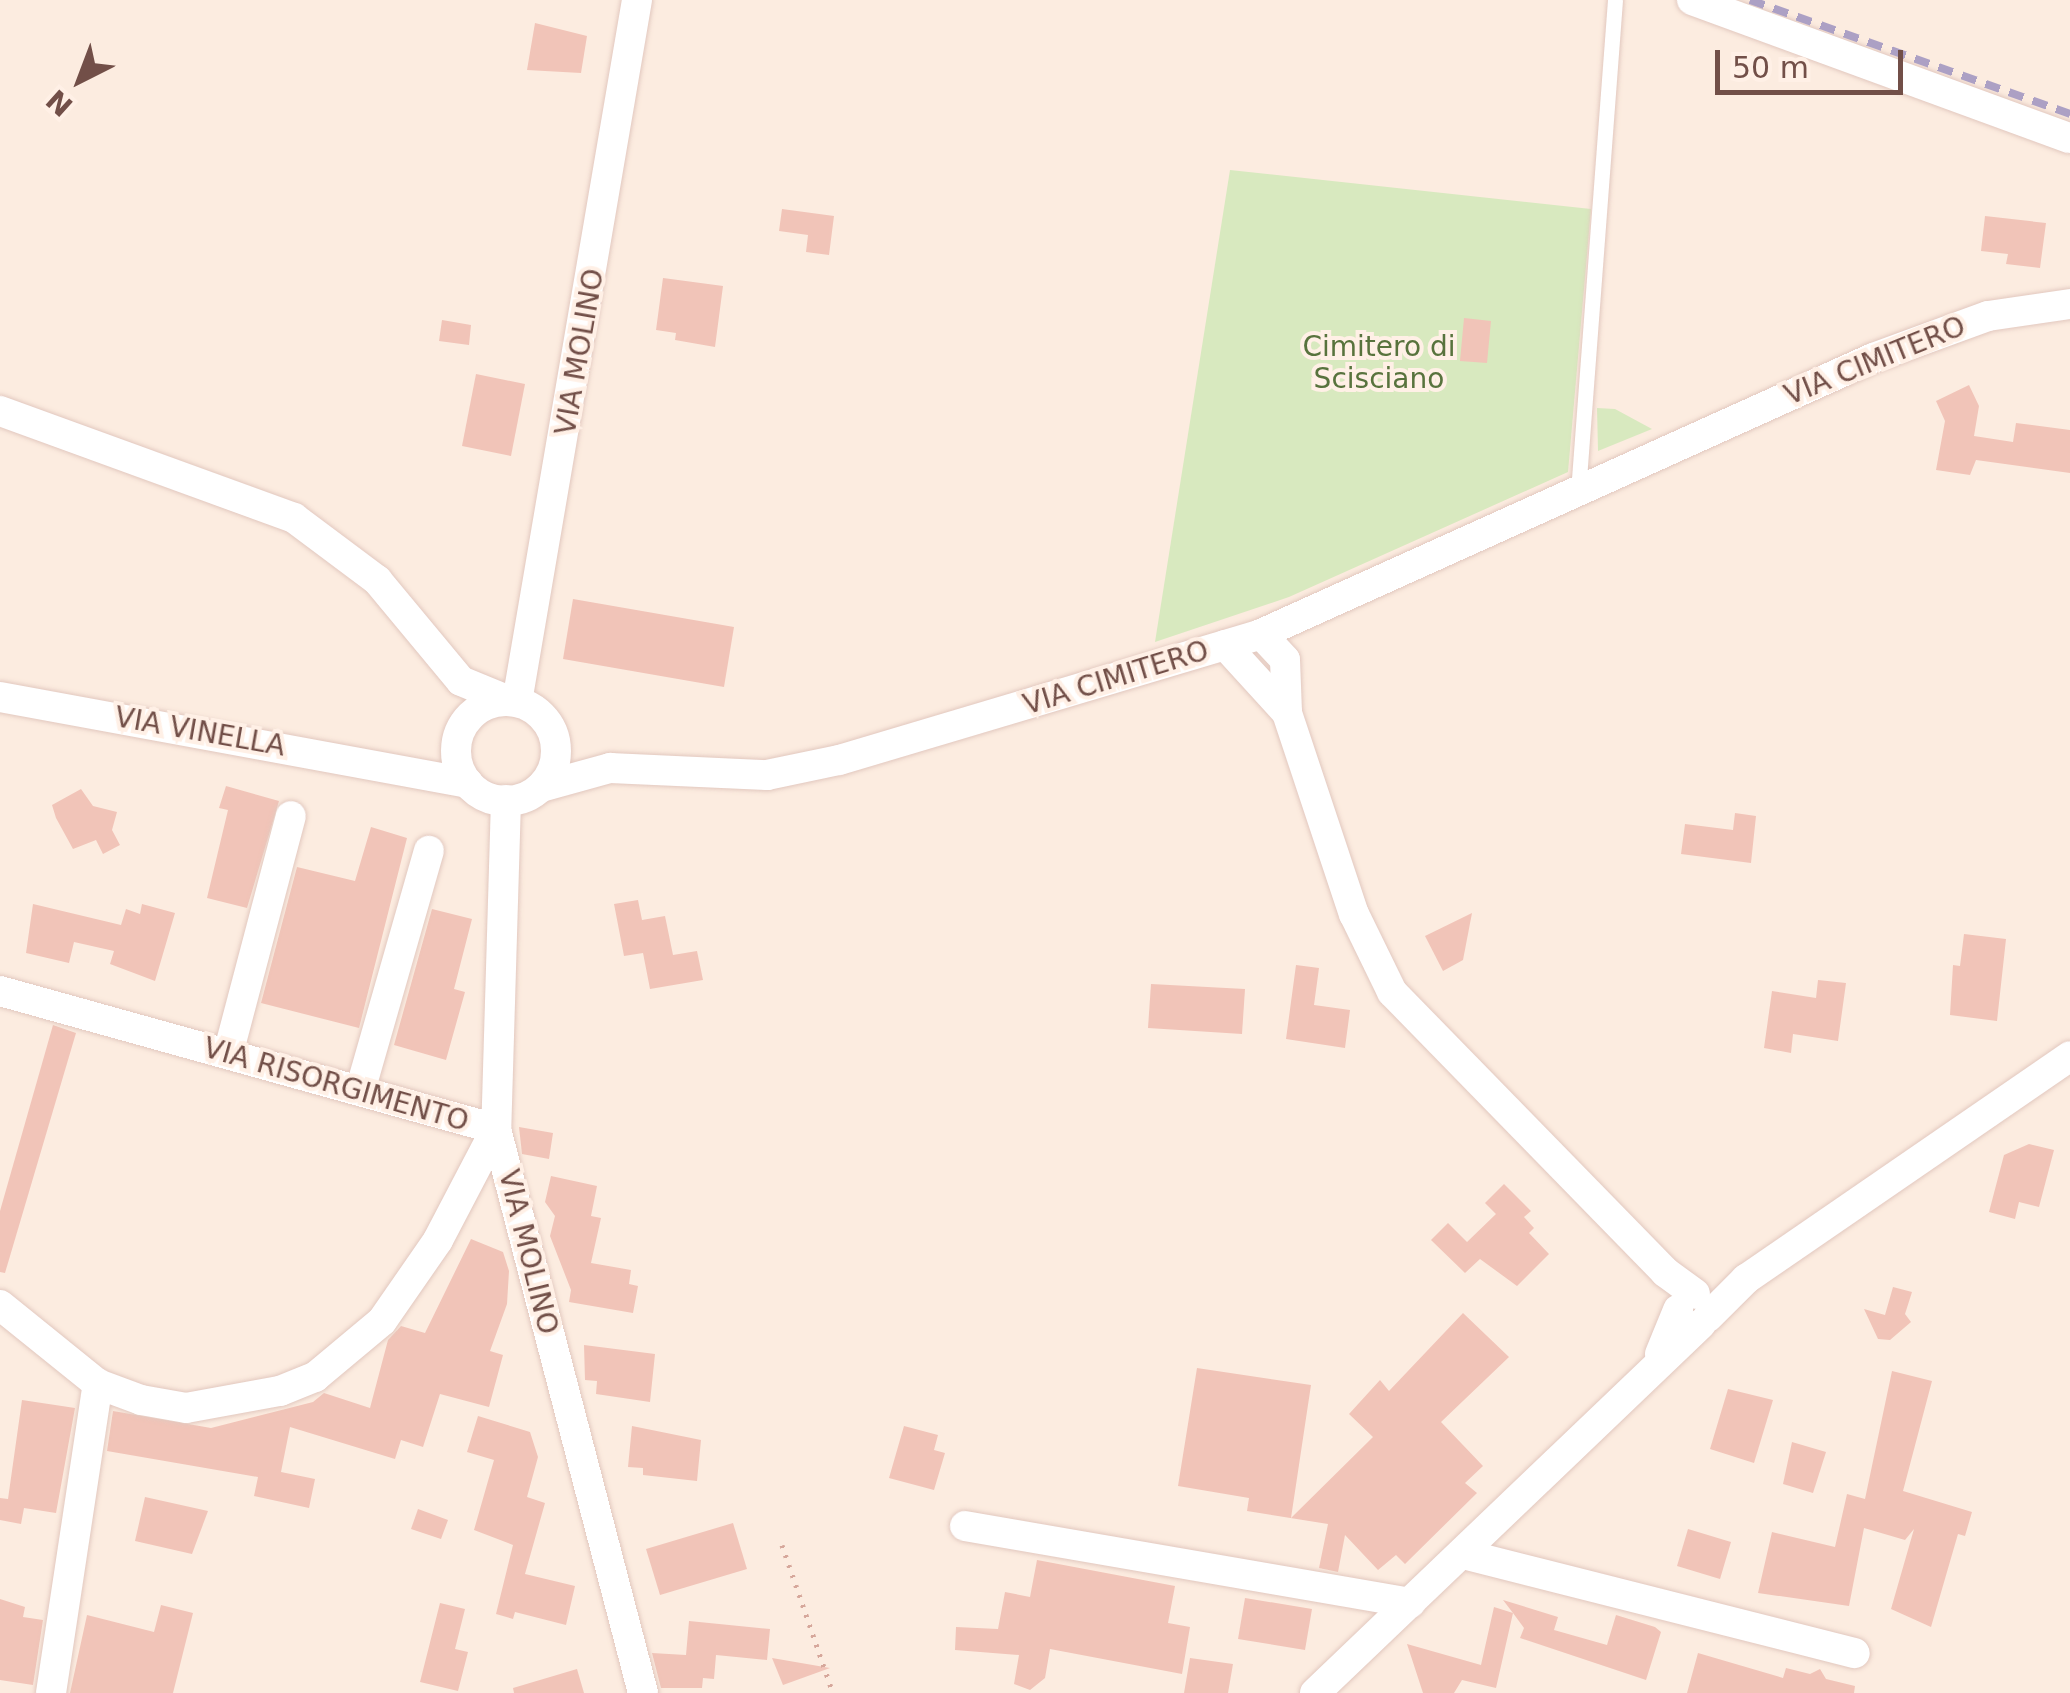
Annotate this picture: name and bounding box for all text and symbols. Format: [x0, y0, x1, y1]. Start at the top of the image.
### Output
north arrow [30, 30, 130, 130]
scale bar [1720, 30, 1908, 92]
text: 50 m [1732, 50, 1809, 85]
text: N [40, 83, 79, 123]
street label: VIA MOLINO [549, 266, 611, 438]
street label: VIA CIMITERO [1780, 309, 1970, 413]
park label: Cimitero di Scisciano [1302, 330, 1456, 396]
street label: VIA CIMITERO [1019, 634, 1213, 722]
street label: VIA VINELLA [112, 700, 288, 764]
street label: VIA RISORGIMENTO [200, 1031, 472, 1139]
street label: VIA MOLINO [491, 1166, 565, 1338]

